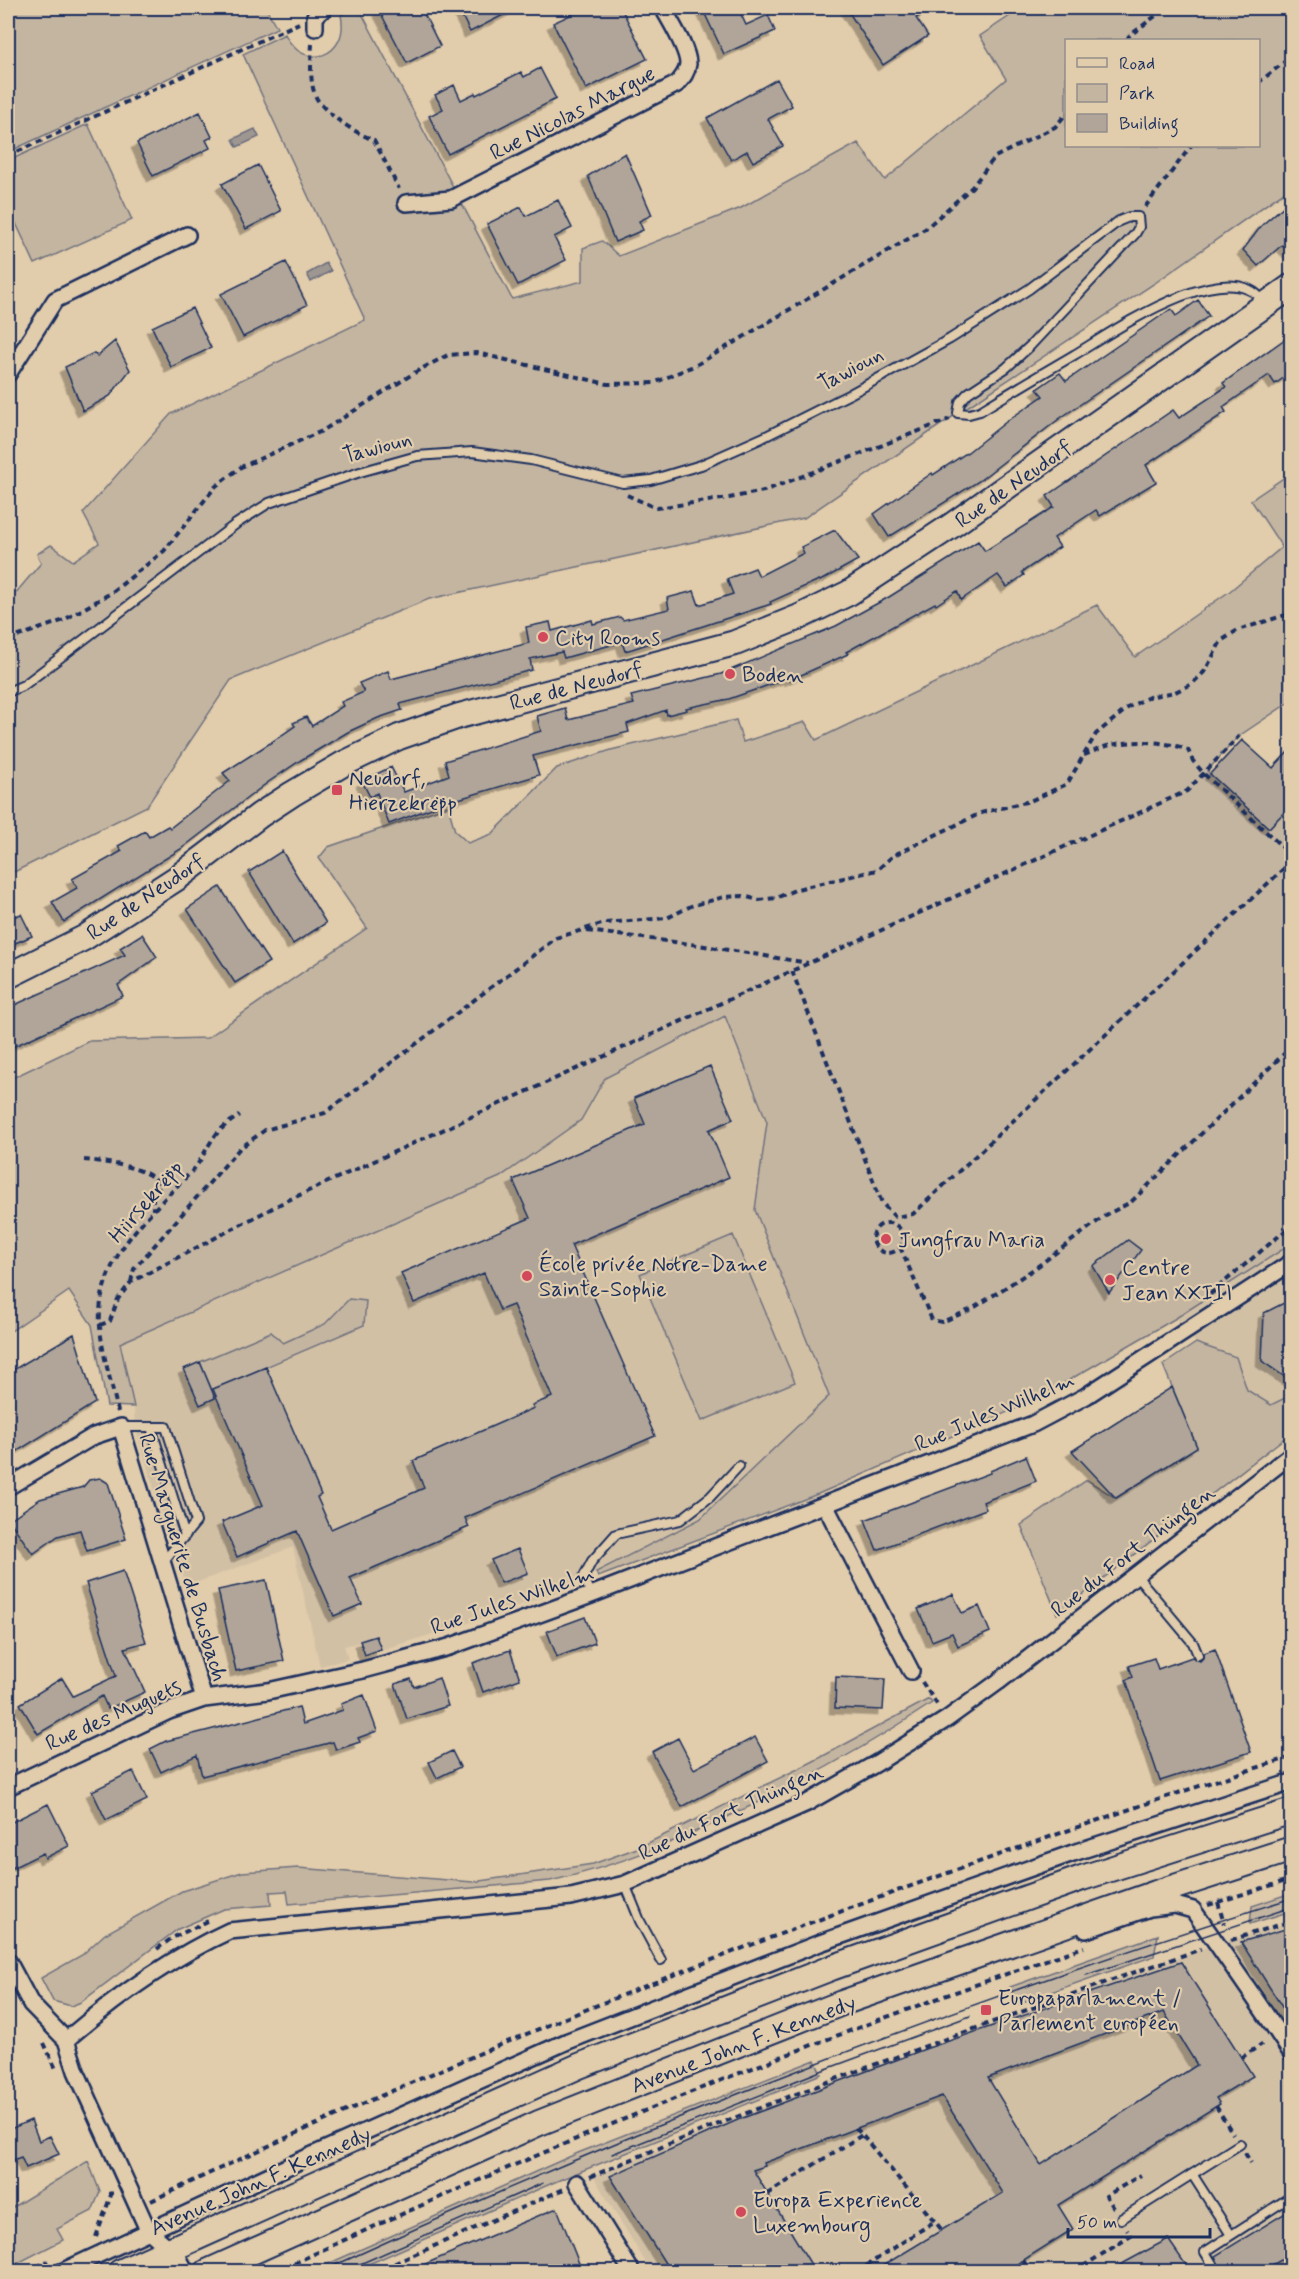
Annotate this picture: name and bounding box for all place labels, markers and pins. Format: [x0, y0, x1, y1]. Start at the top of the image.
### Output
place label: City Rooms [555, 625, 661, 653]
marker: City Rooms [536, 630, 550, 644]
place label: Boden [742, 662, 804, 690]
marker: Boden [723, 667, 737, 681]
place label: Neudorf, Hierzekrëpp [349, 765, 457, 818]
marker: Neudorf, Hierzekrëpp [330, 783, 344, 797]
place label: Jungfrau Maria [898, 1227, 1045, 1258]
marker: Jungfrau Maria [879, 1232, 893, 1246]
place label: École privée Notre-Dame Sainte-Sophie [539, 1250, 768, 1304]
place label: Centre Jean XXIII [1122, 1255, 1232, 1308]
marker: École privée Notre-Dame Sainte-Sophie [520, 1269, 534, 1283]
marker: Centre Jean XXIII [1103, 1273, 1117, 1287]
place label: Europaparlament / Parlement européen [998, 1985, 1182, 2038]
marker: Europaparlament / Parlement européen [979, 2003, 993, 2017]
place label: Europa Experience Luxembourg [753, 2187, 922, 2243]
marker: Europa Experience Luxembourg [734, 2205, 748, 2219]

